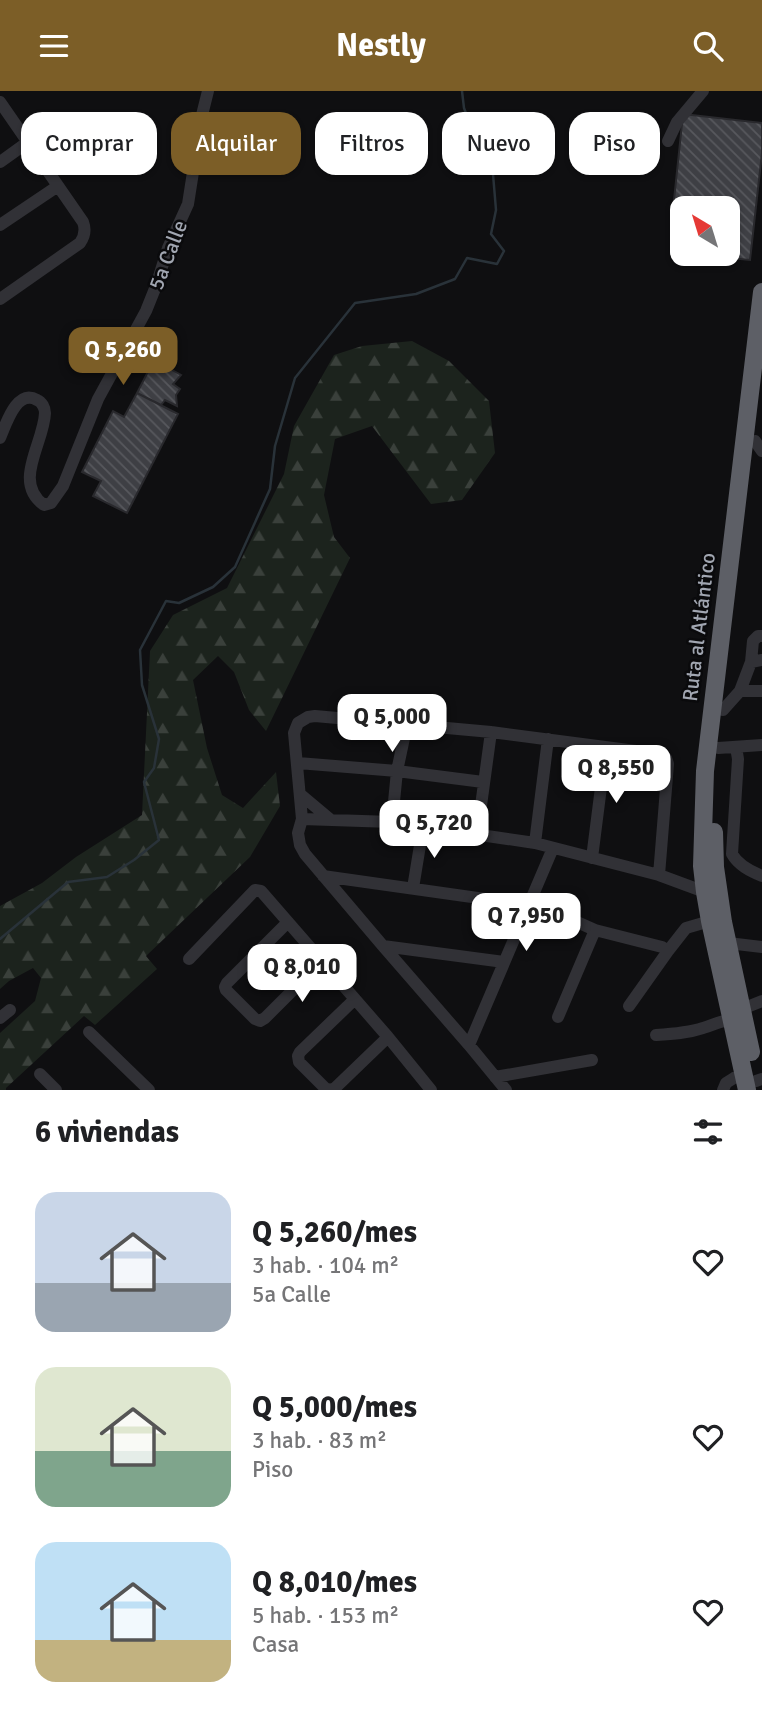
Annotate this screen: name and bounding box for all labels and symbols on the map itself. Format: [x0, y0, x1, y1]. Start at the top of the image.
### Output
north arrow [670, 196, 740, 266]
street label: 5a Calle [143, 217, 193, 293]
pin: Q 5,260 [58, 327, 188, 387]
street label: Ruta al Atlántico [677, 551, 721, 703]
pin: Q 5,000 [327, 695, 457, 754]
pin: Q 8,550 [551, 745, 681, 805]
pin: Q 5,720 [369, 801, 499, 860]
pin: Q 7,950 [461, 893, 591, 953]
pin: Q 8,010 [237, 944, 367, 1004]

